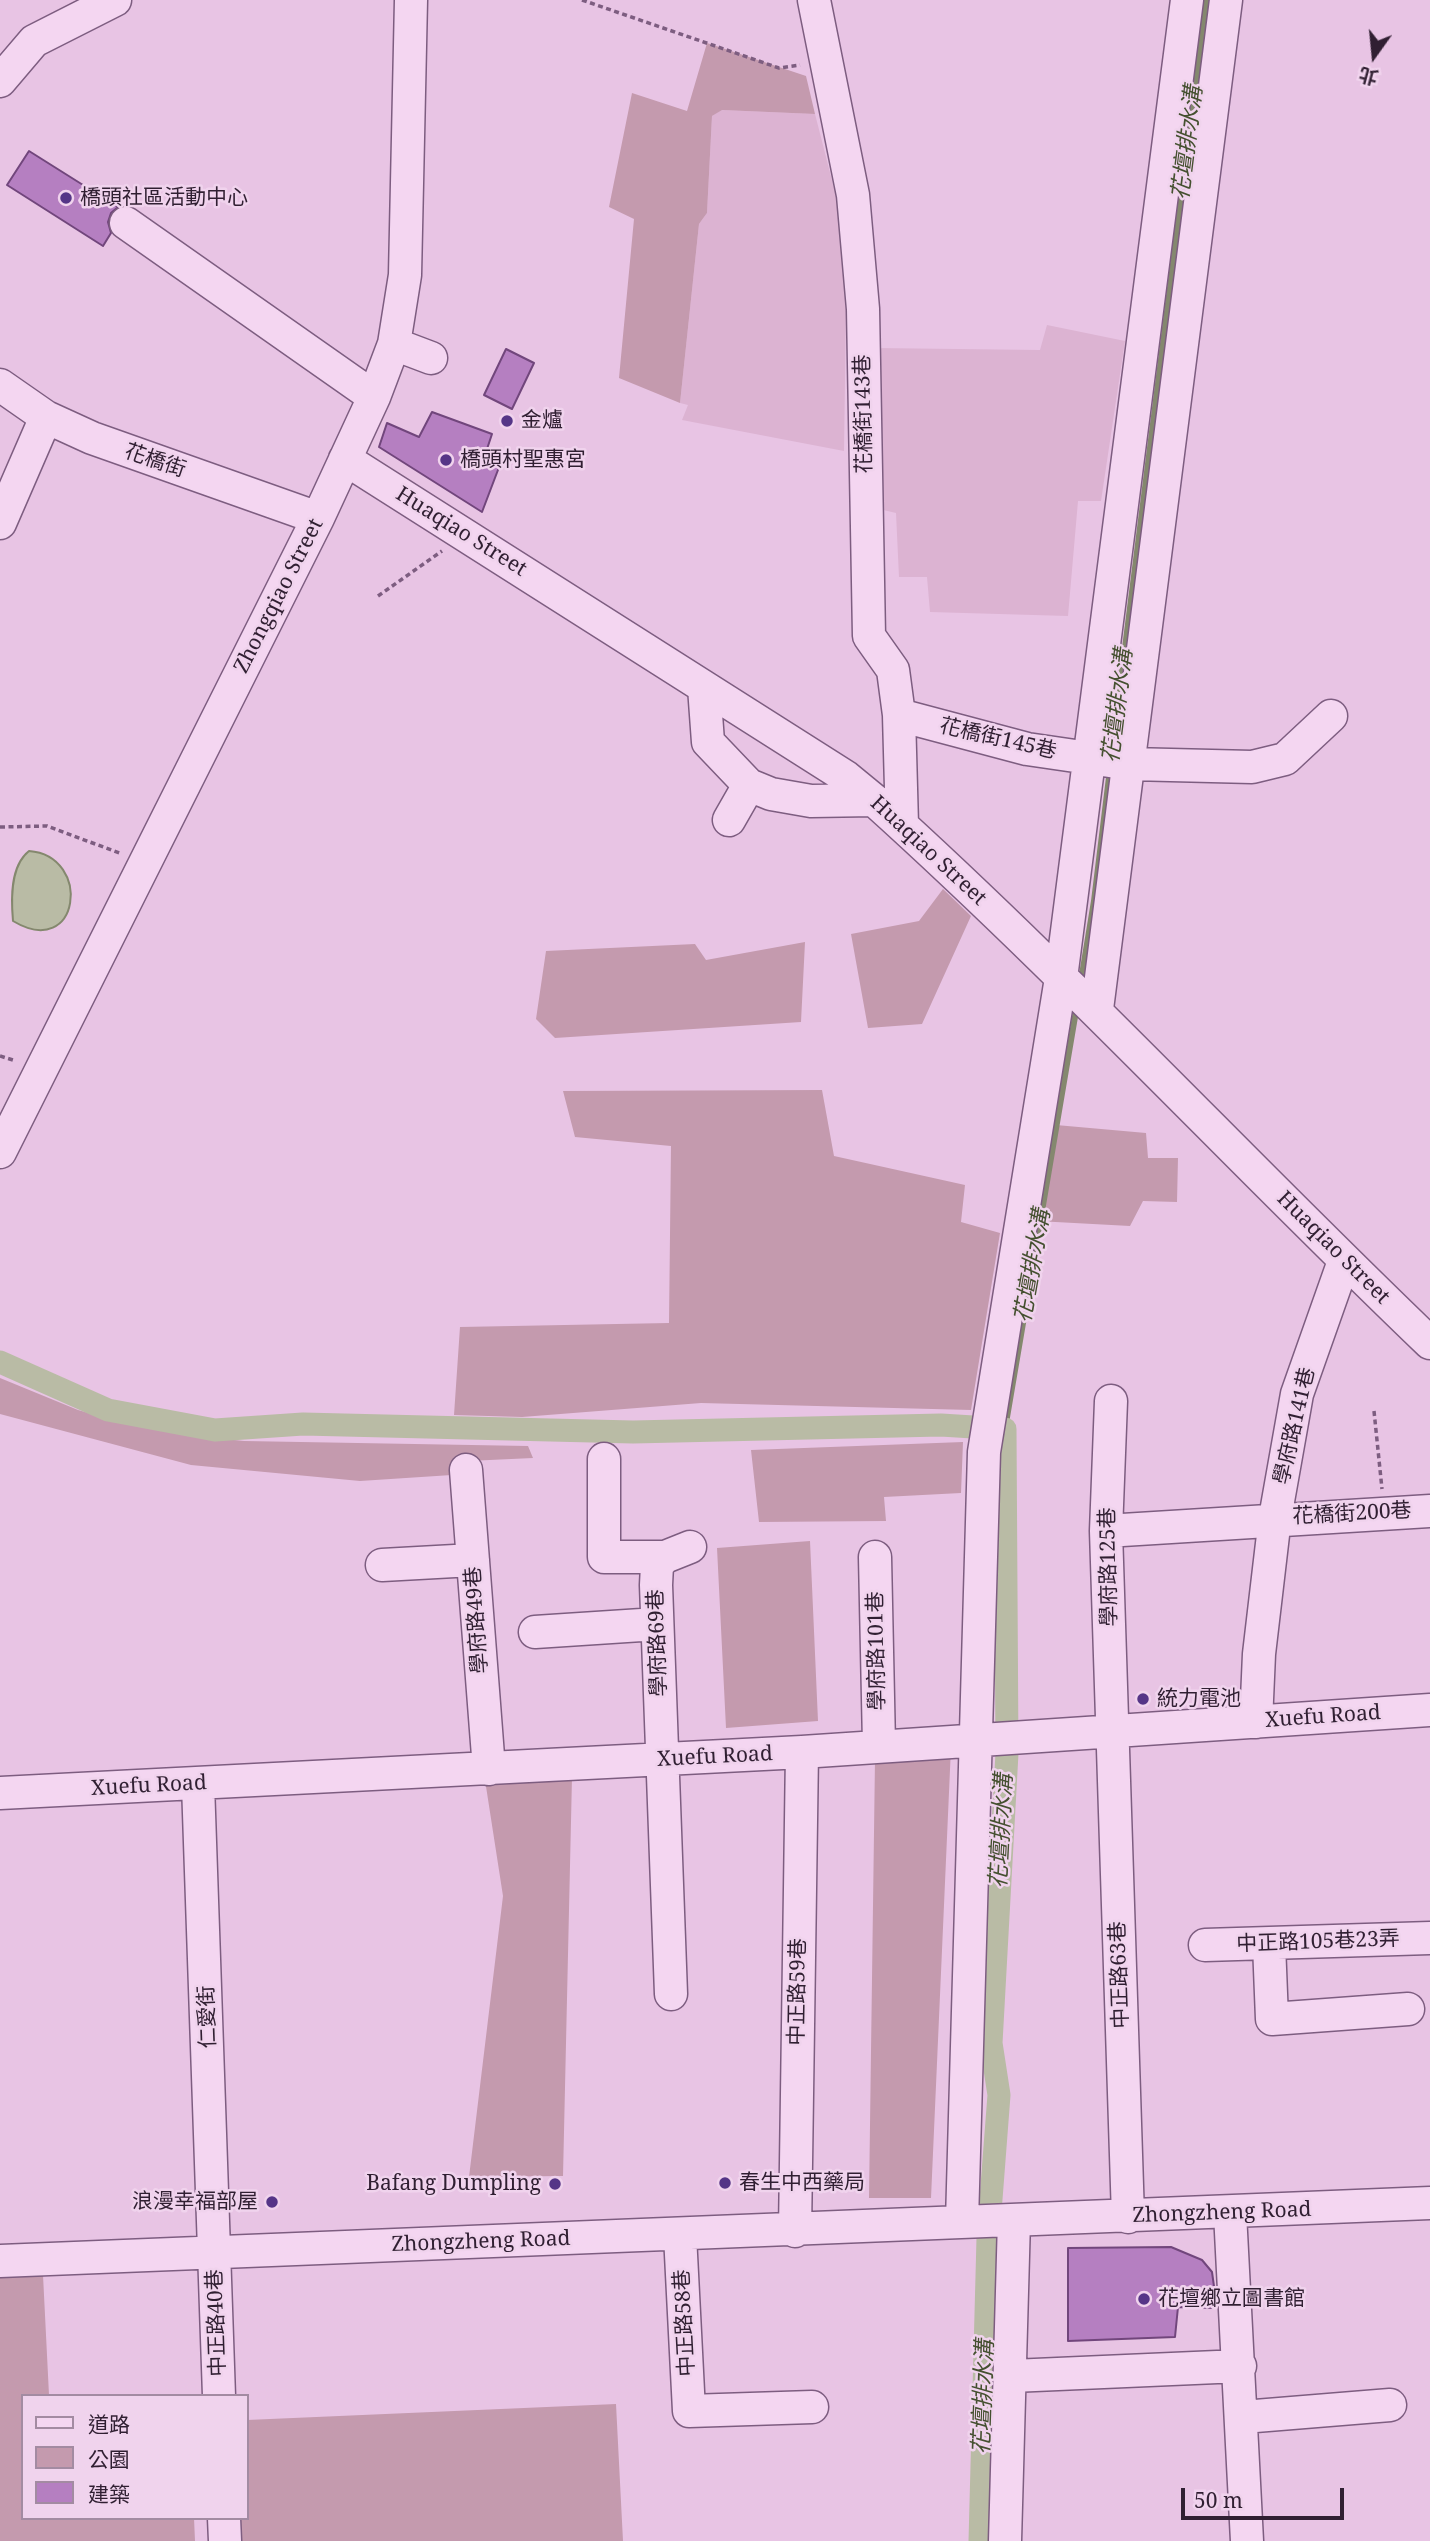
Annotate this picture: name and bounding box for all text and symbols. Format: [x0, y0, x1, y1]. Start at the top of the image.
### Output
north arrow [1339, 21, 1409, 91]
text: 北 [1356, 61, 1381, 91]
water label: 花壇排水溝 [1167, 84, 1209, 202]
place label: 橋頭社區活動中心 [80, 185, 248, 211]
marker: 橋頭社區活動中心 [58, 190, 74, 206]
street label: 花橋街143巷 [850, 354, 878, 474]
place label: 金爐 [521, 408, 563, 434]
marker: 金爐 [499, 413, 515, 429]
street label: 花橋街 [121, 439, 189, 483]
place label: 橋頭村聖惠宮 [460, 447, 586, 473]
marker: 橋頭村聖惠宮 [438, 452, 454, 468]
street label: Huaqiao Street [391, 482, 531, 582]
street label: Zhongqiao Street [229, 514, 329, 678]
water label: 花壇排水溝 [1097, 647, 1139, 765]
street label: 花橋街145巷 [937, 713, 1059, 765]
street label: Huaqiao Street [865, 791, 991, 911]
street label: Huaqiao Street [1271, 1186, 1395, 1310]
water label: 花壇排水溝 [1009, 1207, 1057, 1325]
street label: 學府路141巷 [1269, 1365, 1321, 1487]
street label: 花橋街200巷 [1292, 1498, 1412, 1530]
street label: 學府路125巷 [1095, 1507, 1123, 1627]
street label: 學府路49巷 [461, 1566, 493, 1674]
street label: 學府路69巷 [644, 1589, 672, 1697]
street label: 學府路101巷 [863, 1591, 891, 1711]
place label: 統力電池 [1157, 1686, 1241, 1712]
marker: 統力電池 [1135, 1691, 1151, 1707]
street label: Xuefu Road [1264, 1700, 1382, 1734]
street label: Xuefu Road [657, 1741, 773, 1773]
street label: Xuefu Road [91, 1770, 207, 1802]
water label: 花壇排水溝 [985, 1773, 1019, 1889]
street label: 中正路63巷 [1106, 1921, 1134, 2029]
street label: 中正路105巷23弄 [1236, 1927, 1400, 1957]
street label: 中正路59巷 [784, 1938, 812, 2046]
street label: 仁愛街 [194, 1985, 222, 2049]
place label: 春生中西藥局 [739, 2170, 865, 2196]
place label: Bafang Dumpling [366, 2171, 541, 2197]
marker: 春生中西藥局 [717, 2175, 733, 2191]
marker: Bafang Dumpling [547, 2176, 563, 2192]
place label: 浪漫幸福部屋 [132, 2189, 258, 2215]
marker: 浪漫幸福部屋 [264, 2194, 280, 2210]
street label: Zhongzheng Road [1132, 2197, 1312, 2229]
street label: Zhongzheng Road [391, 2226, 571, 2258]
street label: 中正路40巷 [203, 2269, 231, 2377]
street label: 中正路58巷 [670, 2269, 700, 2377]
place label: 花壇鄉立圖書館 [1158, 2286, 1305, 2312]
marker: 花壇鄉立圖書館 [1136, 2291, 1152, 2307]
water label: 花壇排水溝 [968, 2339, 1000, 2455]
legend [21, 2394, 248, 2520]
text: 道路 [88, 2410, 130, 2438]
text: 公園 [88, 2445, 130, 2473]
scale bar [1185, 2474, 1348, 2518]
text: 建築 [88, 2480, 130, 2508]
text: 50 m [1194, 2486, 1243, 2514]

